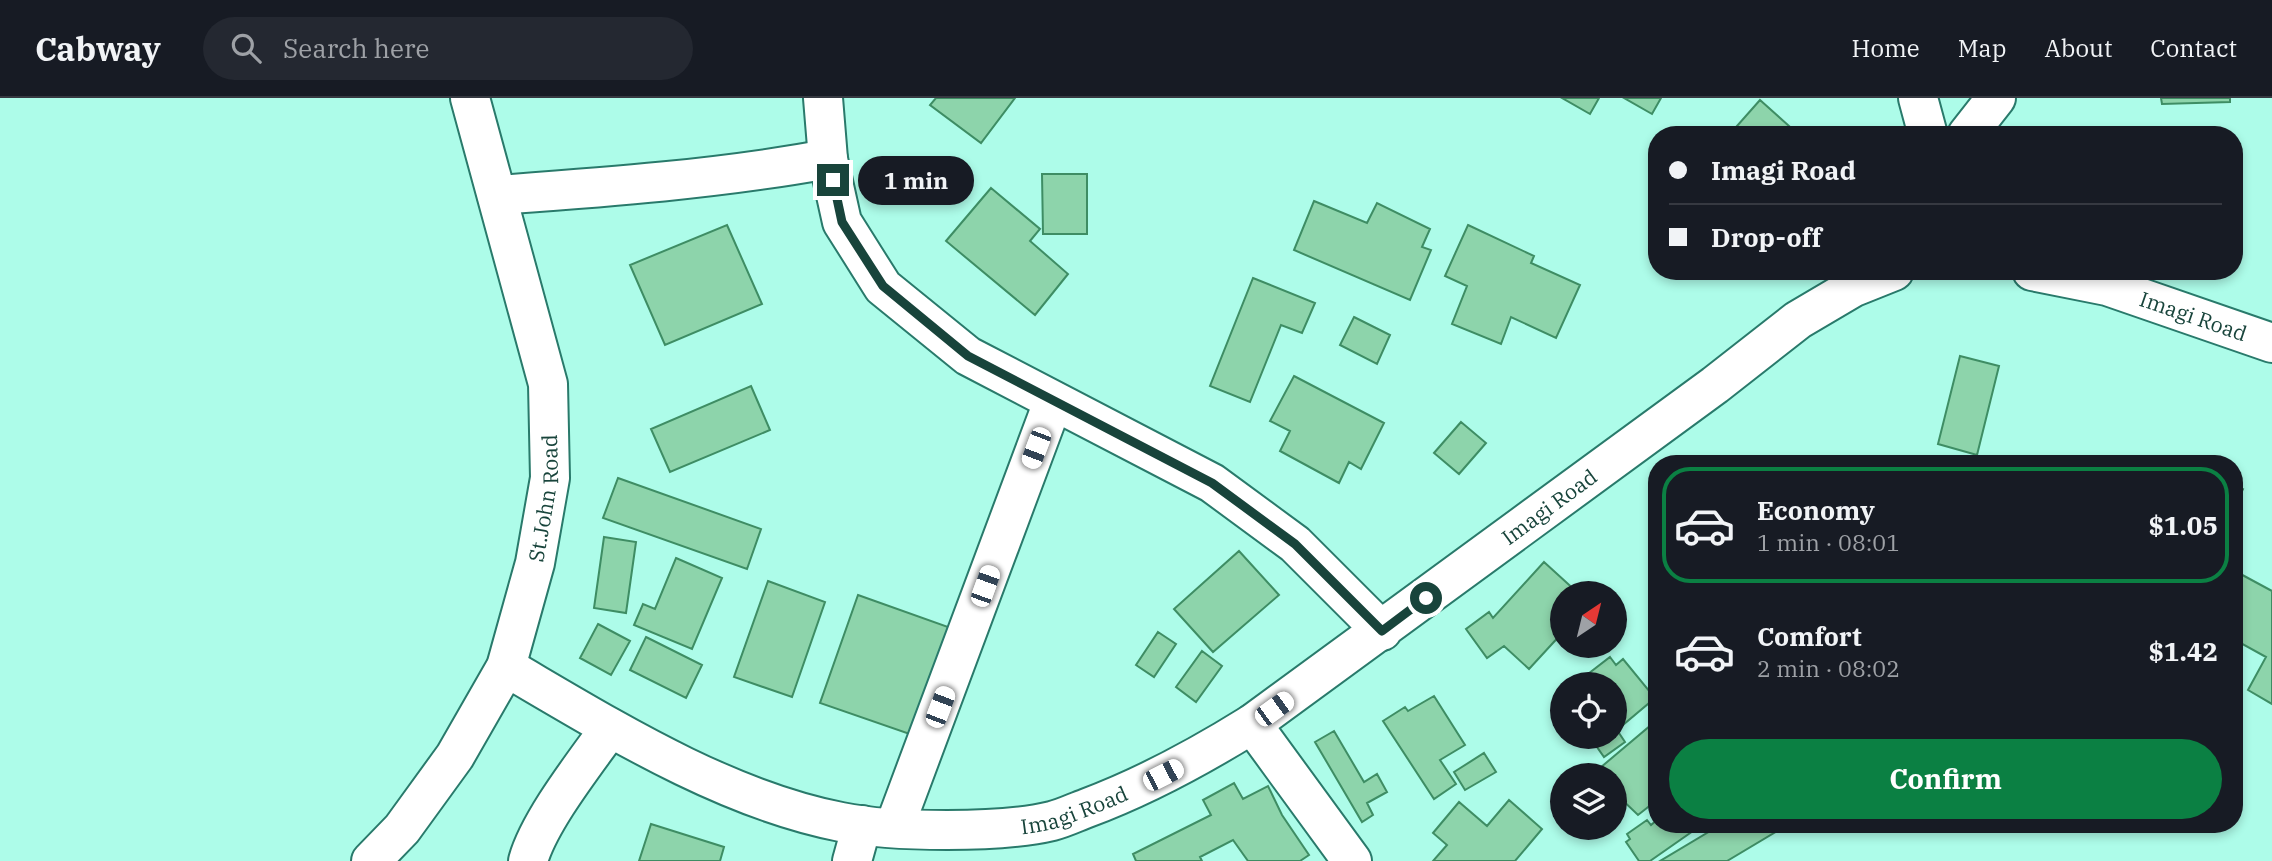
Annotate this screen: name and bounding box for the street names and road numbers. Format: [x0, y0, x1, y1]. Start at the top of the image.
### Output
street label: Imagi Road [2136, 284, 2251, 347]
street label: St.John Road [521, 434, 564, 564]
street label: Imagi Road [1496, 462, 1603, 551]
street label: Imagi Road [1019, 779, 1132, 840]

